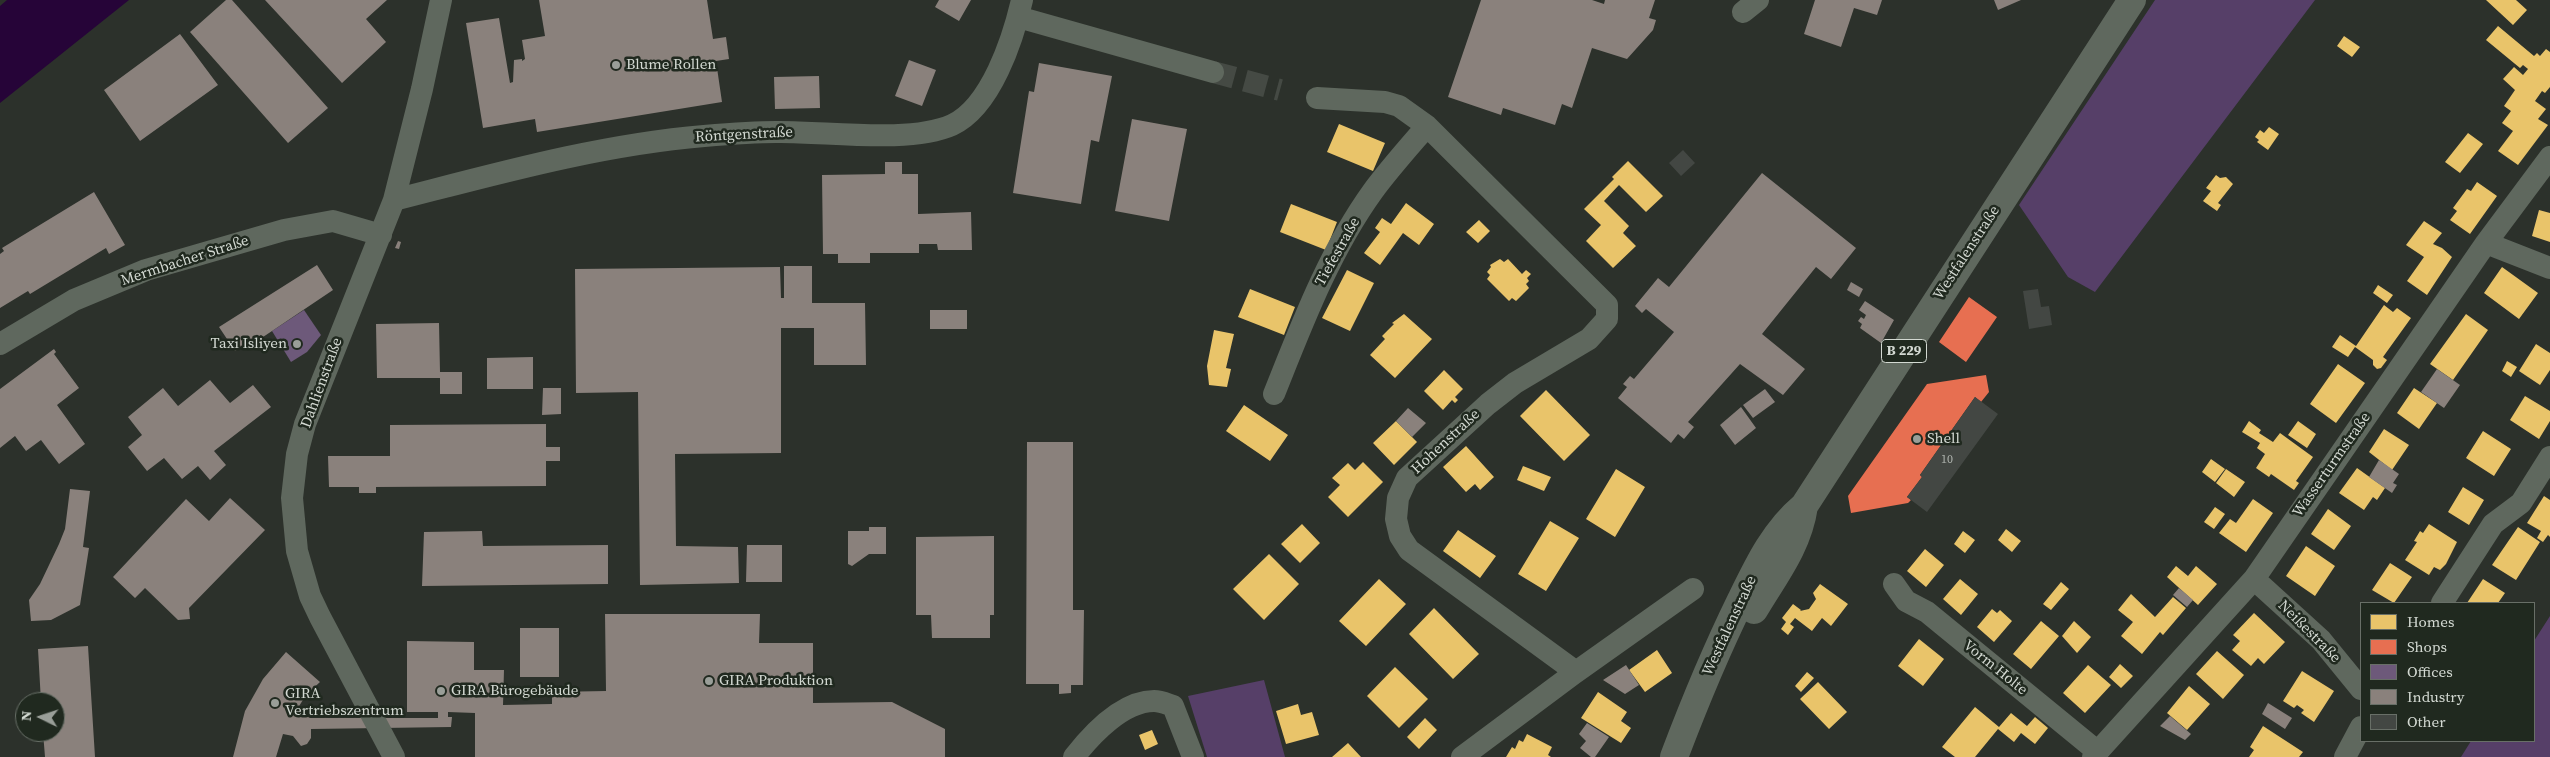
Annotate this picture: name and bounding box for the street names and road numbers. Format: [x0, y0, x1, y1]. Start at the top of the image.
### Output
street label: Röntgenstraße [695, 123, 793, 147]
street label: Westfalenstraße [1930, 203, 2004, 303]
street label: Tiefestraße [1312, 215, 1364, 289]
street label: Mermbacher Straße [119, 232, 251, 290]
street label: Dahlienstraße [297, 335, 347, 431]
road number: B 229 [1882, 340, 1926, 362]
street label: Hohenstraße [1408, 406, 1484, 478]
street label: Wasserturmstraße [2289, 409, 2375, 521]
street label: Westfalenstraße [1699, 573, 1761, 679]
street label: Neißestraße [2274, 597, 2344, 667]
street label: Vorm Holte [1959, 637, 2031, 699]

